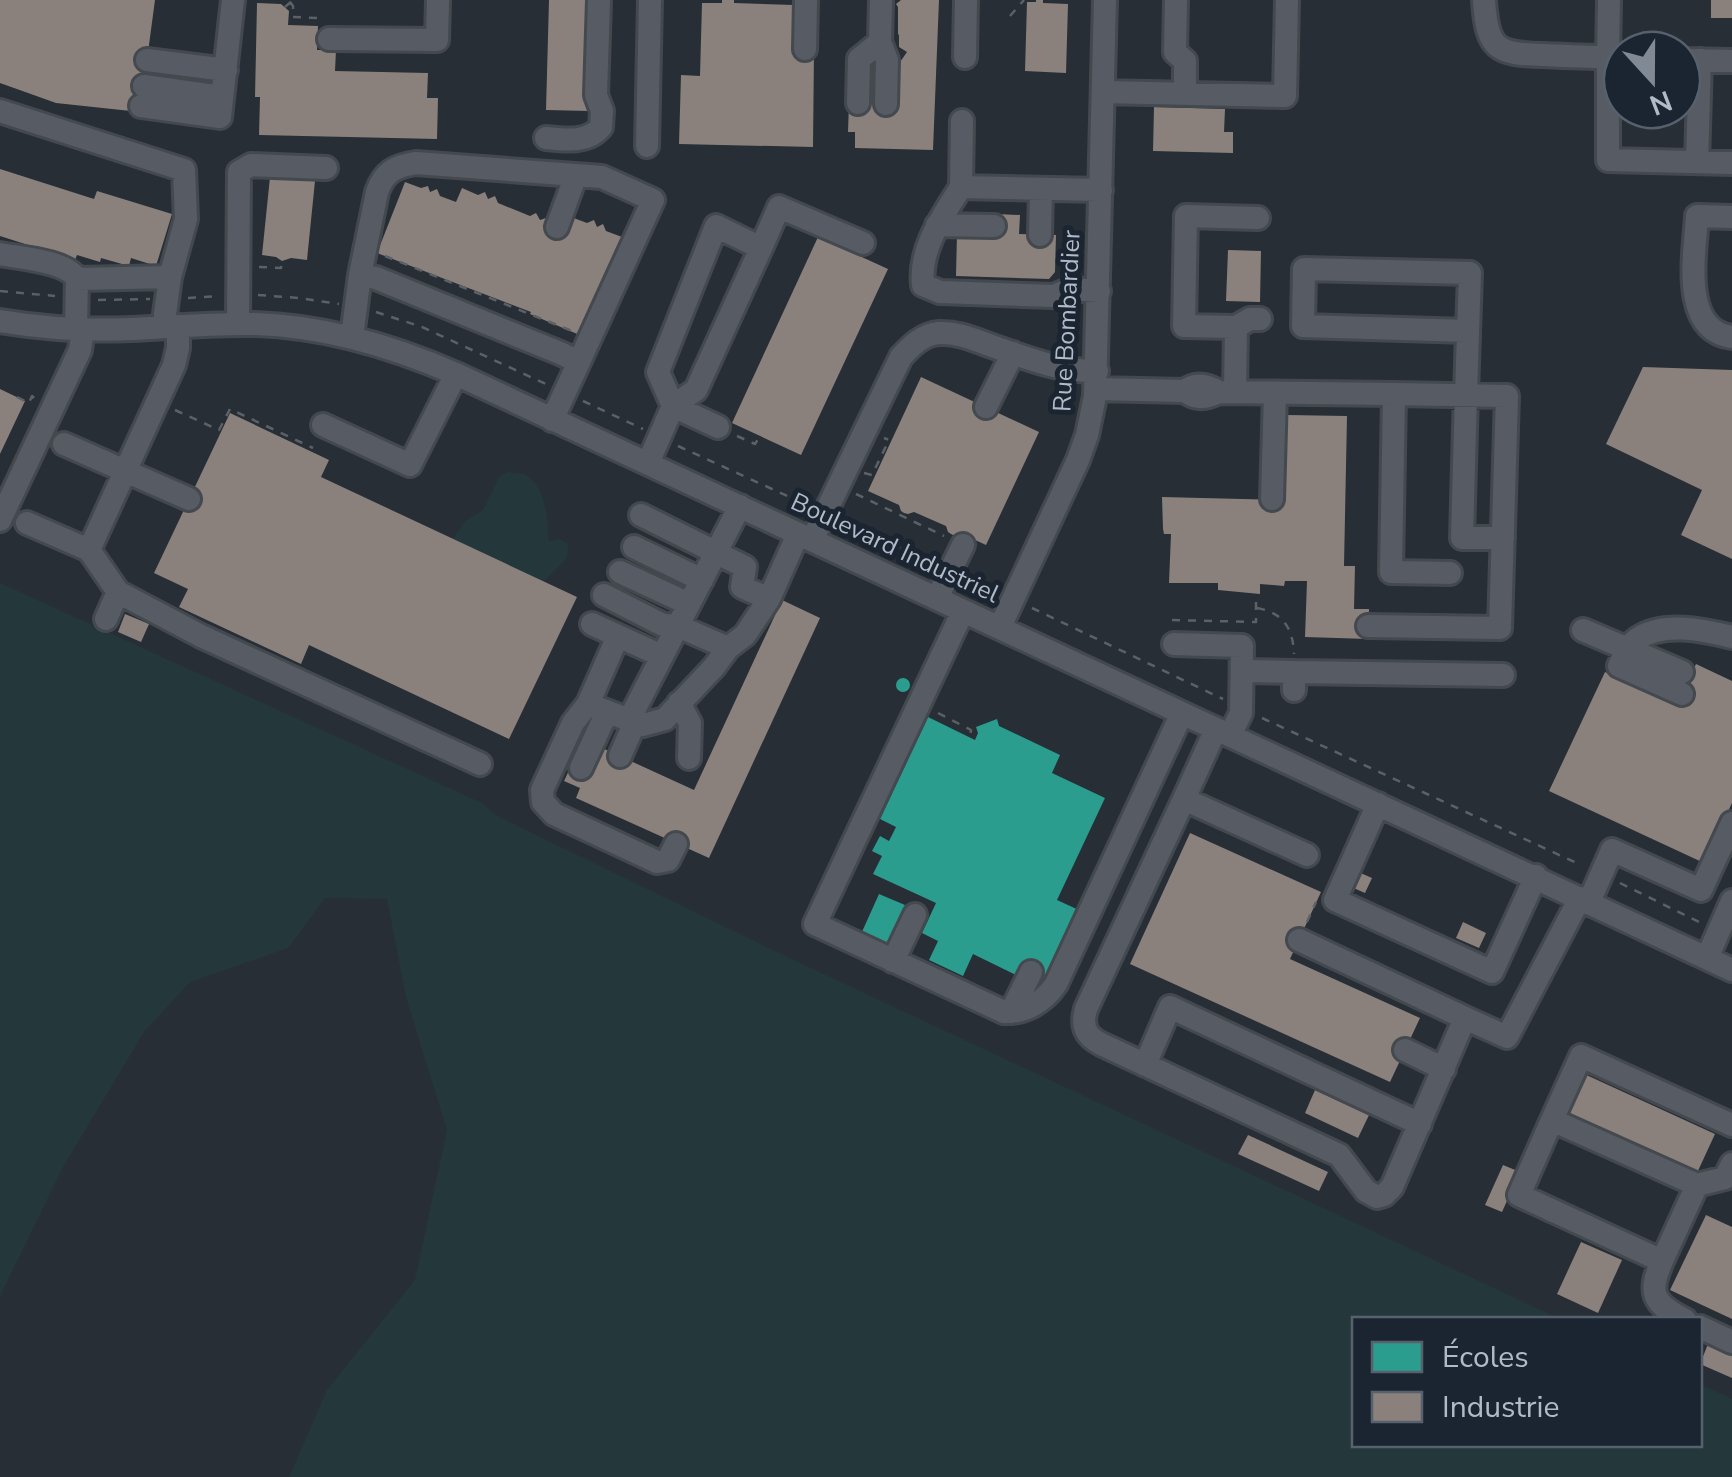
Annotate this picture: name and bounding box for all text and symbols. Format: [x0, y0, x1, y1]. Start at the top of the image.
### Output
north arrow [1602, 30, 1702, 130]
text: N [1644, 81, 1677, 124]
street label: Rue Bombardier [1045, 229, 1089, 413]
street label: Boulevard Industriel [785, 485, 1005, 611]
legend [1352, 1317, 1702, 1447]
text: Écoles [1442, 1337, 1529, 1378]
text: Industrie [1442, 1387, 1559, 1428]

